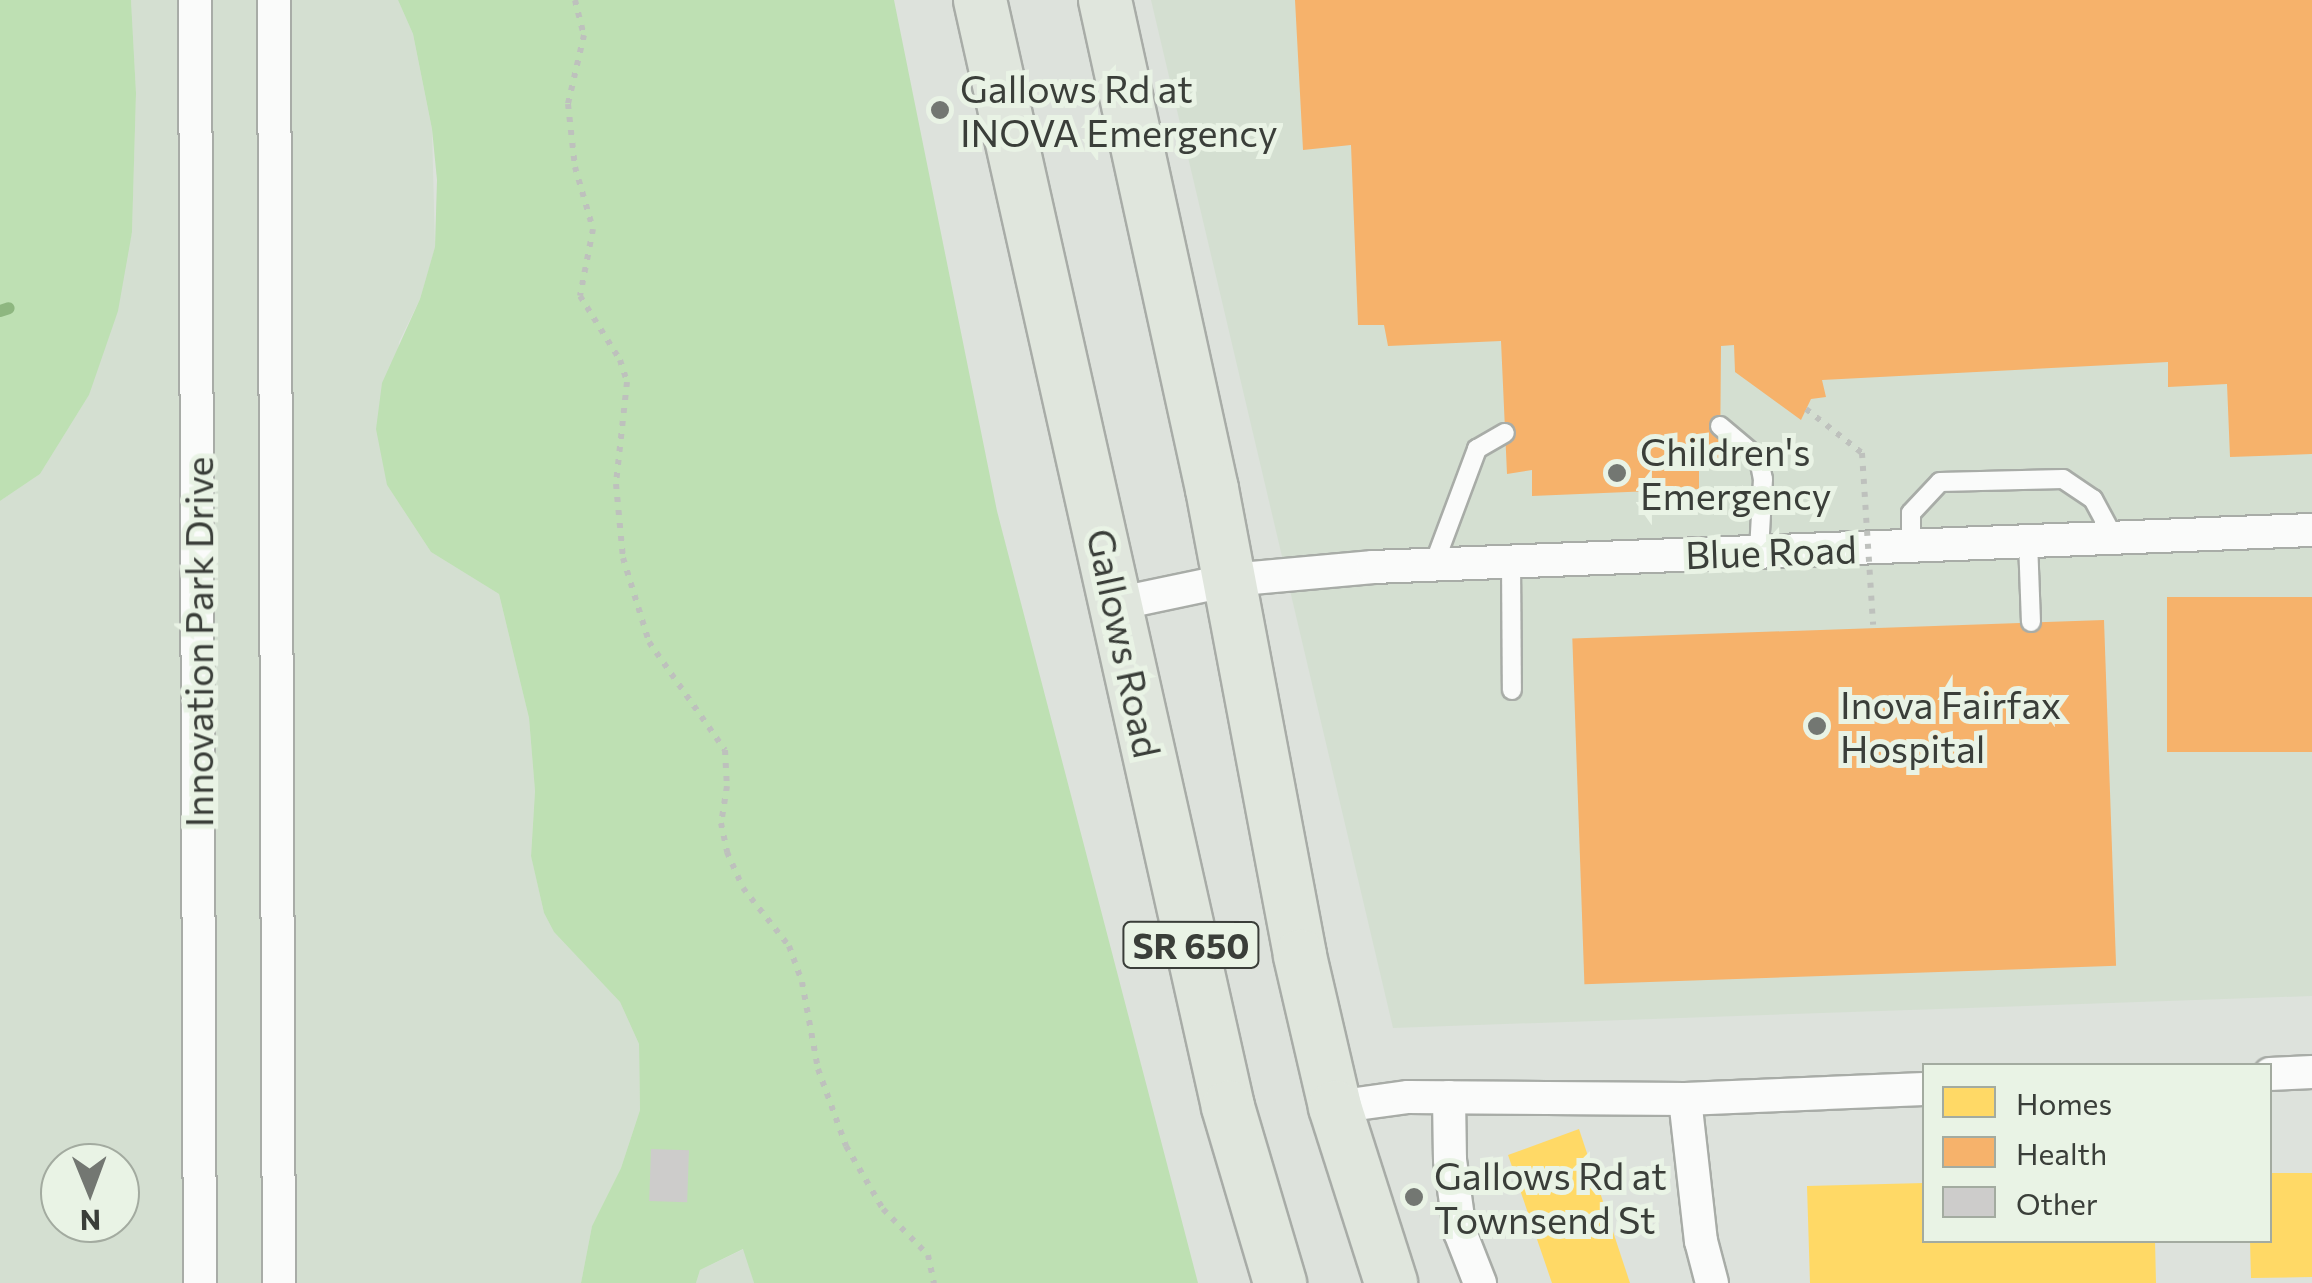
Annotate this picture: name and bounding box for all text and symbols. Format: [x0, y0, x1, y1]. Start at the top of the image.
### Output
place label: Gallows Rd at INOVA Emergency [960, 65, 1278, 154]
marker: Gallows Rd at INOVA Emergency [929, 99, 951, 121]
place label: Children's Emergency [1640, 428, 1831, 518]
street label: Innovation Park Drive [175, 457, 221, 827]
marker: Children's Emergency [1604, 460, 1630, 486]
street label: Gallows Road [1079, 524, 1171, 762]
street label: Blue Road [1685, 525, 1857, 577]
place label: Inova Fairfax Hospital [1840, 681, 2061, 771]
marker: Inova Fairfax Hospital [1804, 713, 1830, 739]
road number: SR 650 [1121, 915, 1261, 975]
legend [1922, 1063, 2272, 1243]
text: Homes [2016, 1084, 2112, 1121]
text: Health [2016, 1134, 2107, 1171]
north arrow [40, 1143, 140, 1243]
place label: Gallows Rd at Townsend St [1434, 1152, 1667, 1242]
text: Other [2016, 1184, 2098, 1221]
marker: Gallows Rd at Townsend St [1403, 1186, 1425, 1208]
text: N [80, 1204, 101, 1238]

